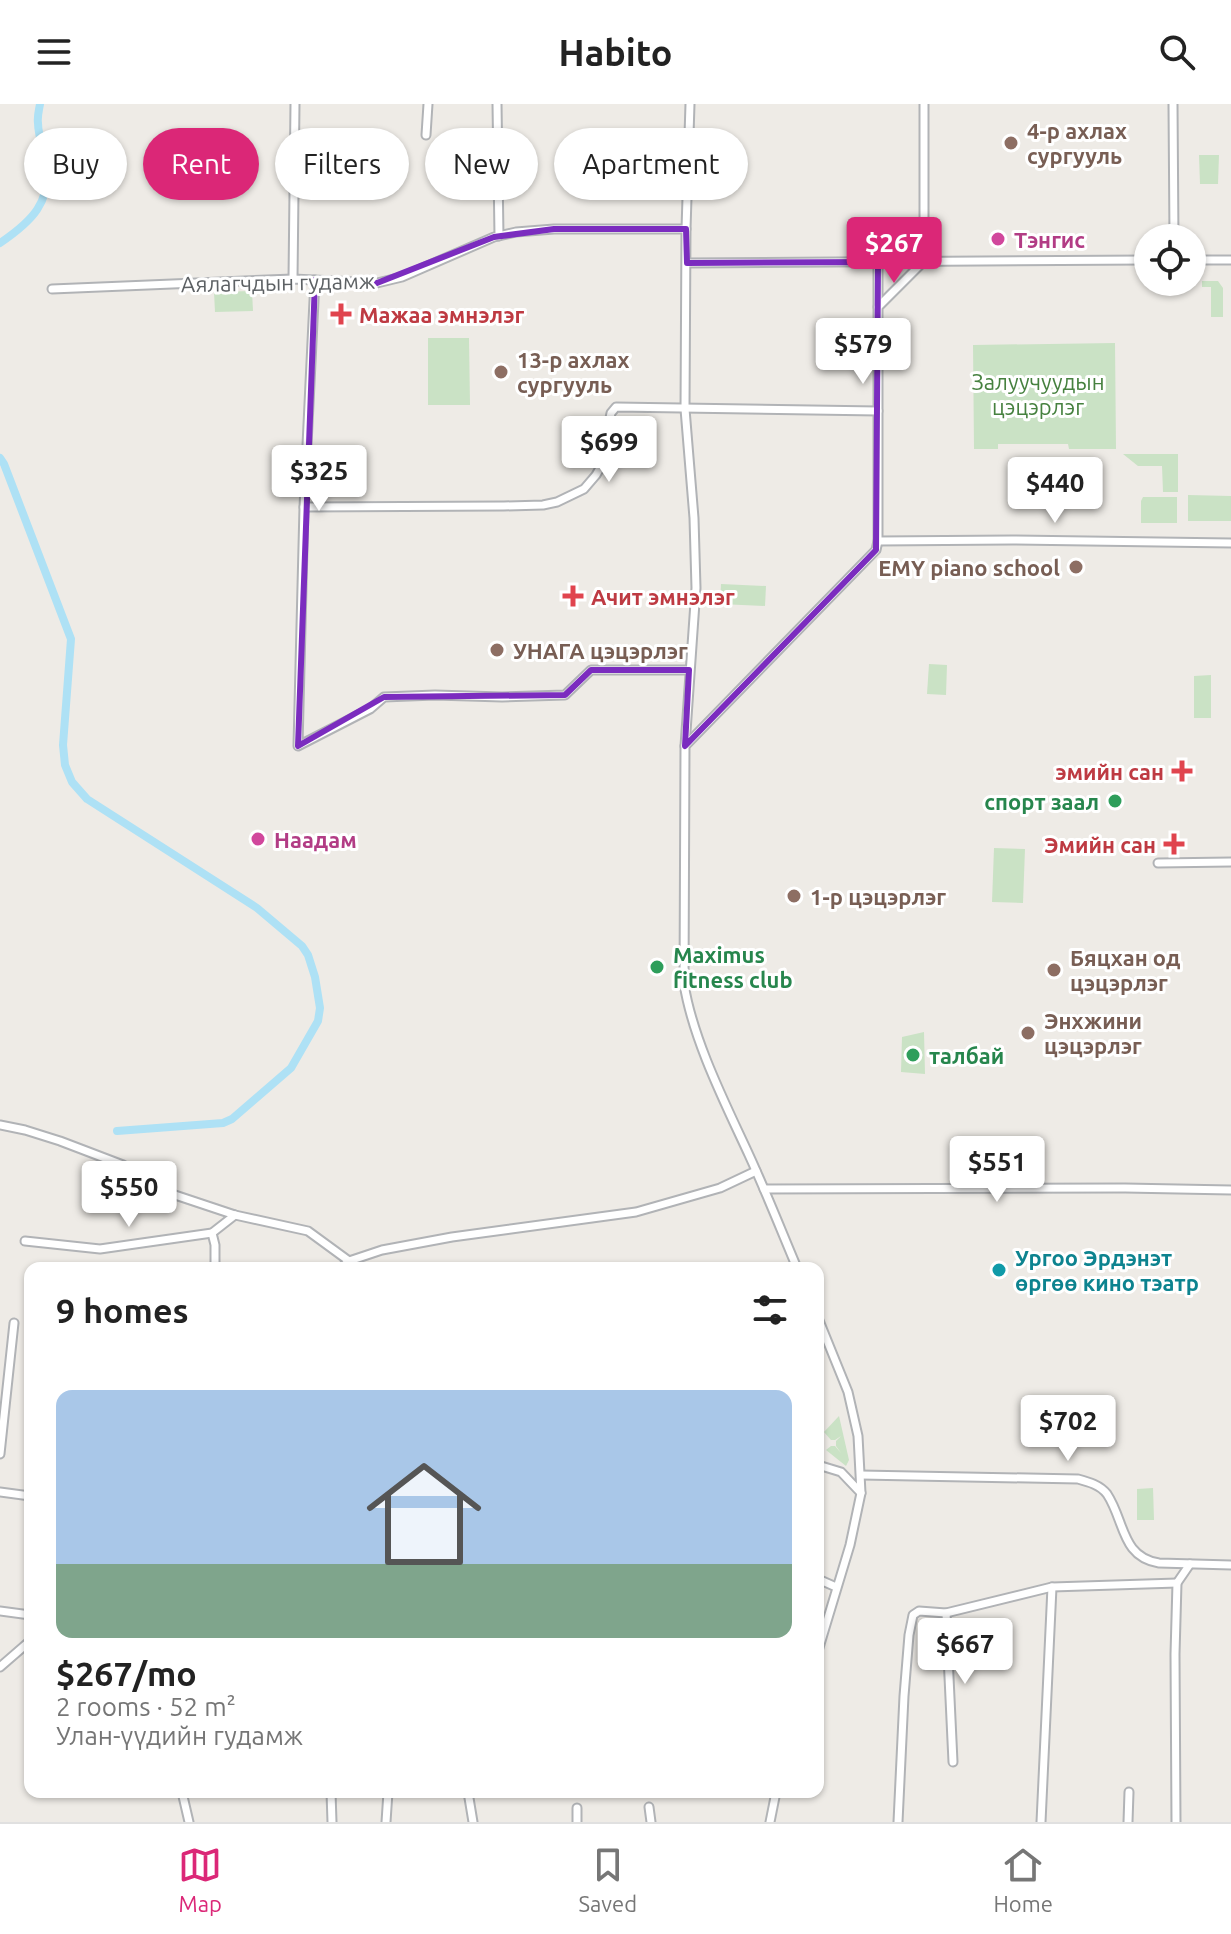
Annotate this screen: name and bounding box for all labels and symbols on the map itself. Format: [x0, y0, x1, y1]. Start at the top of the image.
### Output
place label: 4-р ахлах сургууль [1027, 118, 1127, 168]
marker: 4-р ахлах сургууль [1002, 134, 1020, 152]
pin: $267 [847, 217, 941, 285]
place label: Тэнгис [1014, 227, 1085, 252]
marker: Тэнгис [989, 230, 1007, 248]
street label: Аялагчдын гудамж [181, 268, 375, 296]
place label: Maжаа эмнэлэг [359, 302, 524, 327]
marker: Maжаа эмнэлэг [330, 303, 352, 325]
pin: $579 [816, 318, 910, 386]
place label: 13-р ахлах сургууль [517, 347, 629, 397]
marker: 13-р ахлах сургууль [492, 363, 510, 381]
park label: Залуучуудын цэцэрлэг [971, 369, 1105, 419]
pin: $699 [562, 416, 656, 484]
pin: $325 [272, 445, 366, 513]
pin: $440 [1008, 457, 1102, 525]
place label: EMY piano school [878, 555, 1060, 580]
marker: EMY piano school [1067, 558, 1085, 576]
place label: Ачит эмнэлэг [591, 584, 735, 609]
marker: Ачит эмнэлэг [562, 585, 584, 607]
place label: УНАГА цэцэрлэг [513, 638, 688, 663]
marker: УНАГА цэцэрлэг [488, 641, 506, 659]
place label: эмийн сан [1055, 759, 1164, 784]
marker: эмийн сан [1171, 760, 1193, 782]
place label: спорт заал [984, 789, 1099, 814]
marker: спорт заал [1106, 792, 1124, 810]
place label: Наадам [274, 827, 357, 852]
marker: Наадам [249, 830, 267, 848]
place label: Эмийн сан [1044, 832, 1156, 857]
marker: Эмийн сан [1163, 833, 1185, 855]
place label: 1-р цэцэрлэг [810, 884, 946, 909]
marker: 1-р цэцэрлэг [785, 887, 803, 905]
place label: Maximus fitness club [673, 942, 793, 992]
place label: Бяцхан од цэцэрлэг [1070, 945, 1181, 995]
marker: Maximus fitness club [648, 958, 666, 976]
marker: Бяцхан од цэцэрлэг [1045, 961, 1063, 979]
place label: Энхжини цэцэрлэг [1044, 1008, 1142, 1058]
marker: Энхжини цэцэрлэг [1019, 1024, 1037, 1042]
place label: талбай [929, 1043, 1004, 1068]
marker: талбай [904, 1046, 922, 1064]
pin: $551 [950, 1136, 1044, 1204]
pin: $550 [82, 1161, 176, 1229]
place label: Ургоо Эрдэнэт өргөө кино тэатр [1015, 1245, 1199, 1295]
marker: Ургоо Эрдэнэт өргөө кино тэатр [990, 1261, 1008, 1279]
pin: $702 [1021, 1395, 1115, 1463]
pin: $667 [918, 1618, 1012, 1686]

